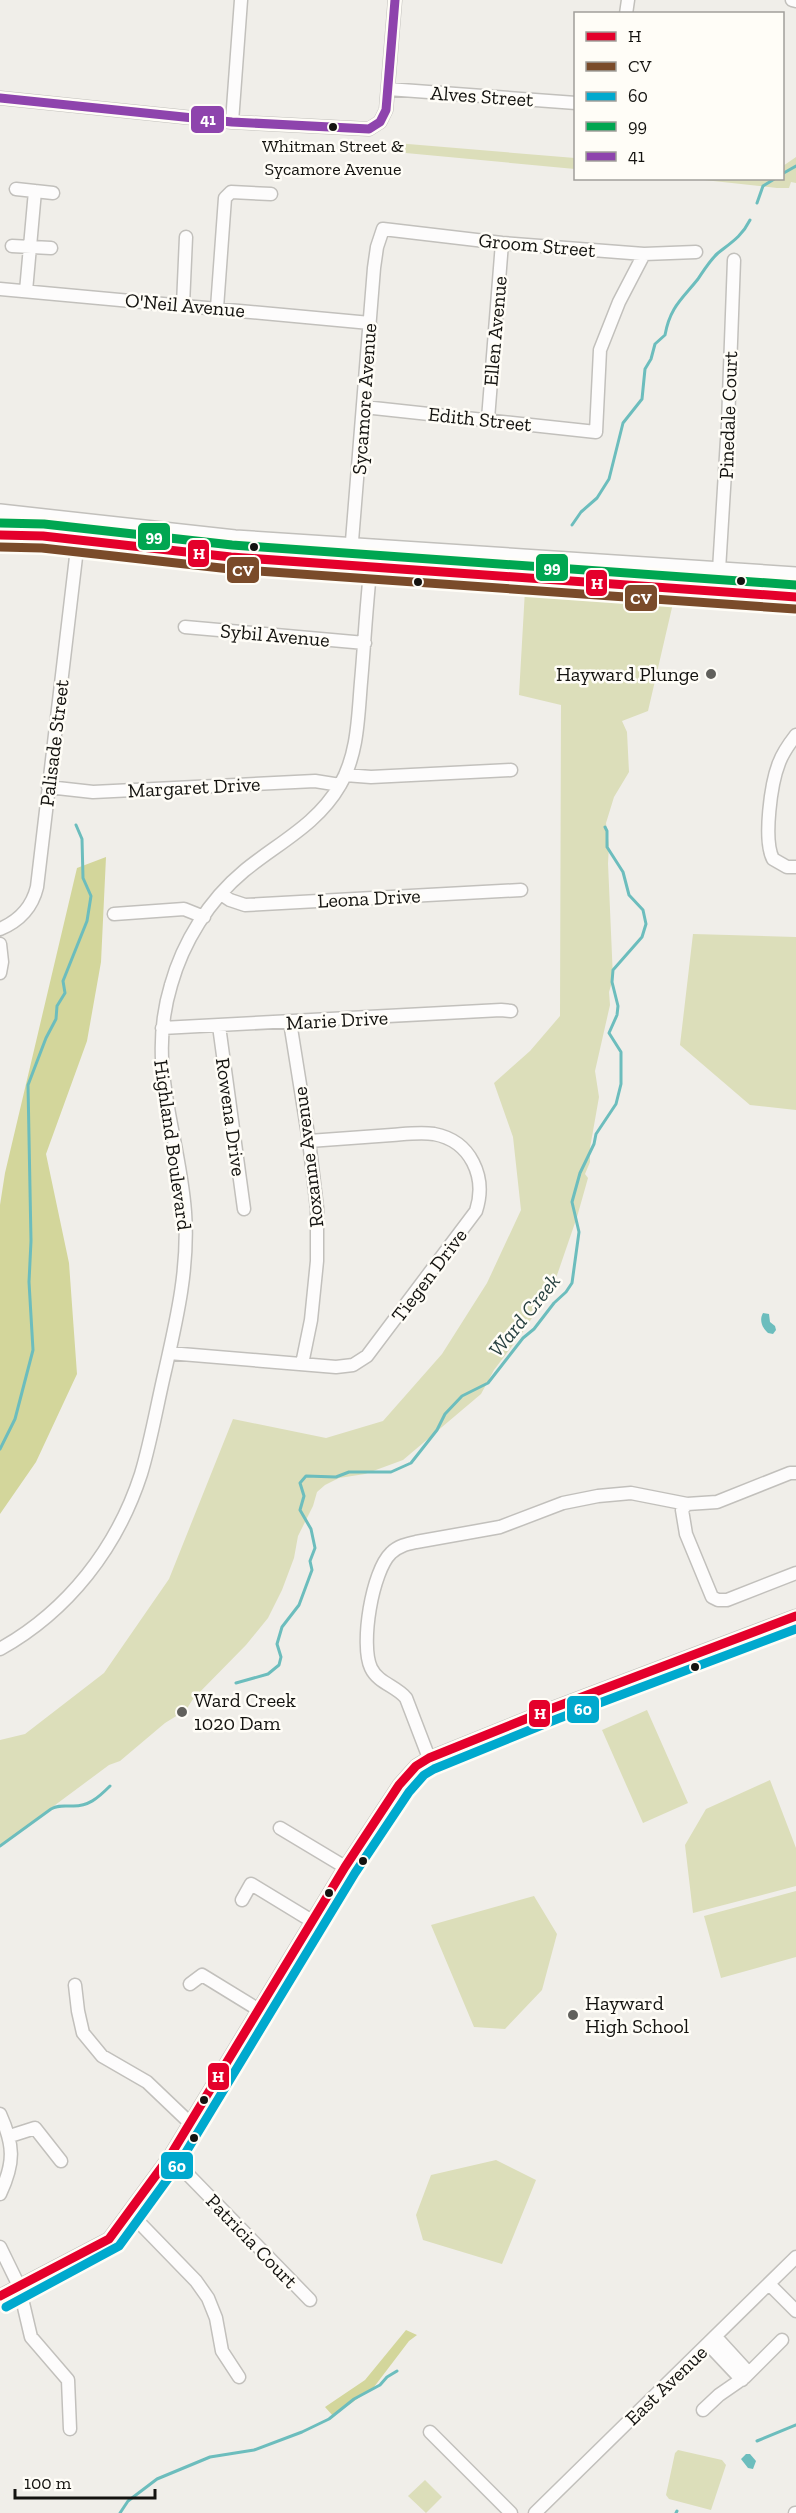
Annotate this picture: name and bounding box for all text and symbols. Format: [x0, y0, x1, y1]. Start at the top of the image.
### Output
legend [574, 12, 784, 180]
text: H [628, 25, 642, 47]
text: CV [628, 55, 652, 77]
street label: Alves Street [430, 80, 535, 112]
text: 60 [628, 85, 648, 107]
line badge: 41 [190, 105, 225, 134]
text: 41 [200, 110, 216, 129]
text: 99 [628, 115, 647, 137]
marker: Whitman Street & Sycamore Avenue [327, 121, 339, 133]
place label: Whitman Street & Sycamore Avenue [262, 135, 404, 180]
text: 41 [628, 145, 645, 167]
street label: Groom Street [478, 228, 597, 262]
street label: Ellen Avenue [478, 275, 512, 387]
street label: O'Neil Avenue [124, 288, 246, 322]
street label: Sycamore Avenue [347, 322, 381, 476]
street label: Pinedale Court [714, 350, 742, 479]
street label: Edith Street [427, 402, 534, 436]
line badge: 99 [137, 522, 171, 551]
text: 99 [145, 527, 163, 546]
line badge: H [187, 539, 210, 568]
unlabelled marker [248, 541, 260, 553]
text: H [193, 544, 205, 563]
line badge: 99 [535, 553, 569, 582]
line badge: CV [226, 556, 260, 584]
text: 99 [543, 558, 561, 577]
text: CV [232, 561, 254, 580]
line badge: H [585, 569, 608, 597]
text: H [591, 574, 603, 593]
unlabelled marker [735, 575, 747, 587]
unlabelled marker [412, 576, 424, 588]
line badge: CV [624, 584, 658, 612]
text: CV [630, 589, 652, 608]
street label: Sybil Avenue [219, 618, 331, 652]
place label: Hayward Plunge [556, 662, 699, 686]
marker: Hayward Plunge [704, 667, 718, 681]
street label: Palisade Street [34, 677, 74, 808]
street label: Margaret Drive [127, 772, 261, 802]
street label: Leona Drive [317, 883, 421, 913]
street label: Marie Drive [285, 1005, 389, 1035]
street label: Rowena Drive [211, 1056, 251, 1178]
street label: Highland Boulevard [149, 1058, 197, 1232]
street label: Roxanne Avenue [287, 1085, 329, 1229]
street label: Tiegen Drive [386, 1224, 472, 1326]
water label: Ward Creek [483, 1269, 565, 1361]
unlabelled marker [689, 1661, 701, 1673]
place label: Ward Creek 1020 Dam [194, 1688, 296, 1735]
line badge: 60 [566, 1695, 600, 1724]
line badge: H [528, 1699, 551, 1728]
text: 60 [574, 1700, 592, 1719]
text: H [534, 1704, 546, 1723]
marker: Ward Creek 1020 Dam [175, 1705, 189, 1719]
unlabelled marker [357, 1855, 369, 1867]
unlabelled marker [323, 1887, 335, 1899]
place label: Hayward High School [585, 1991, 689, 2038]
marker: Hayward High School [566, 2008, 580, 2022]
line badge: H [207, 2062, 230, 2091]
text: H [212, 2067, 224, 2086]
unlabelled marker [198, 2094, 210, 2106]
unlabelled marker [188, 2132, 200, 2144]
line badge: 60 [160, 2151, 194, 2180]
text: 60 [168, 2157, 186, 2176]
street label: Patricia Court [201, 2189, 303, 2294]
street label: East Avenue [620, 2340, 712, 2430]
scale bar [15, 2462, 154, 2500]
text: 100 m [24, 2472, 72, 2494]

